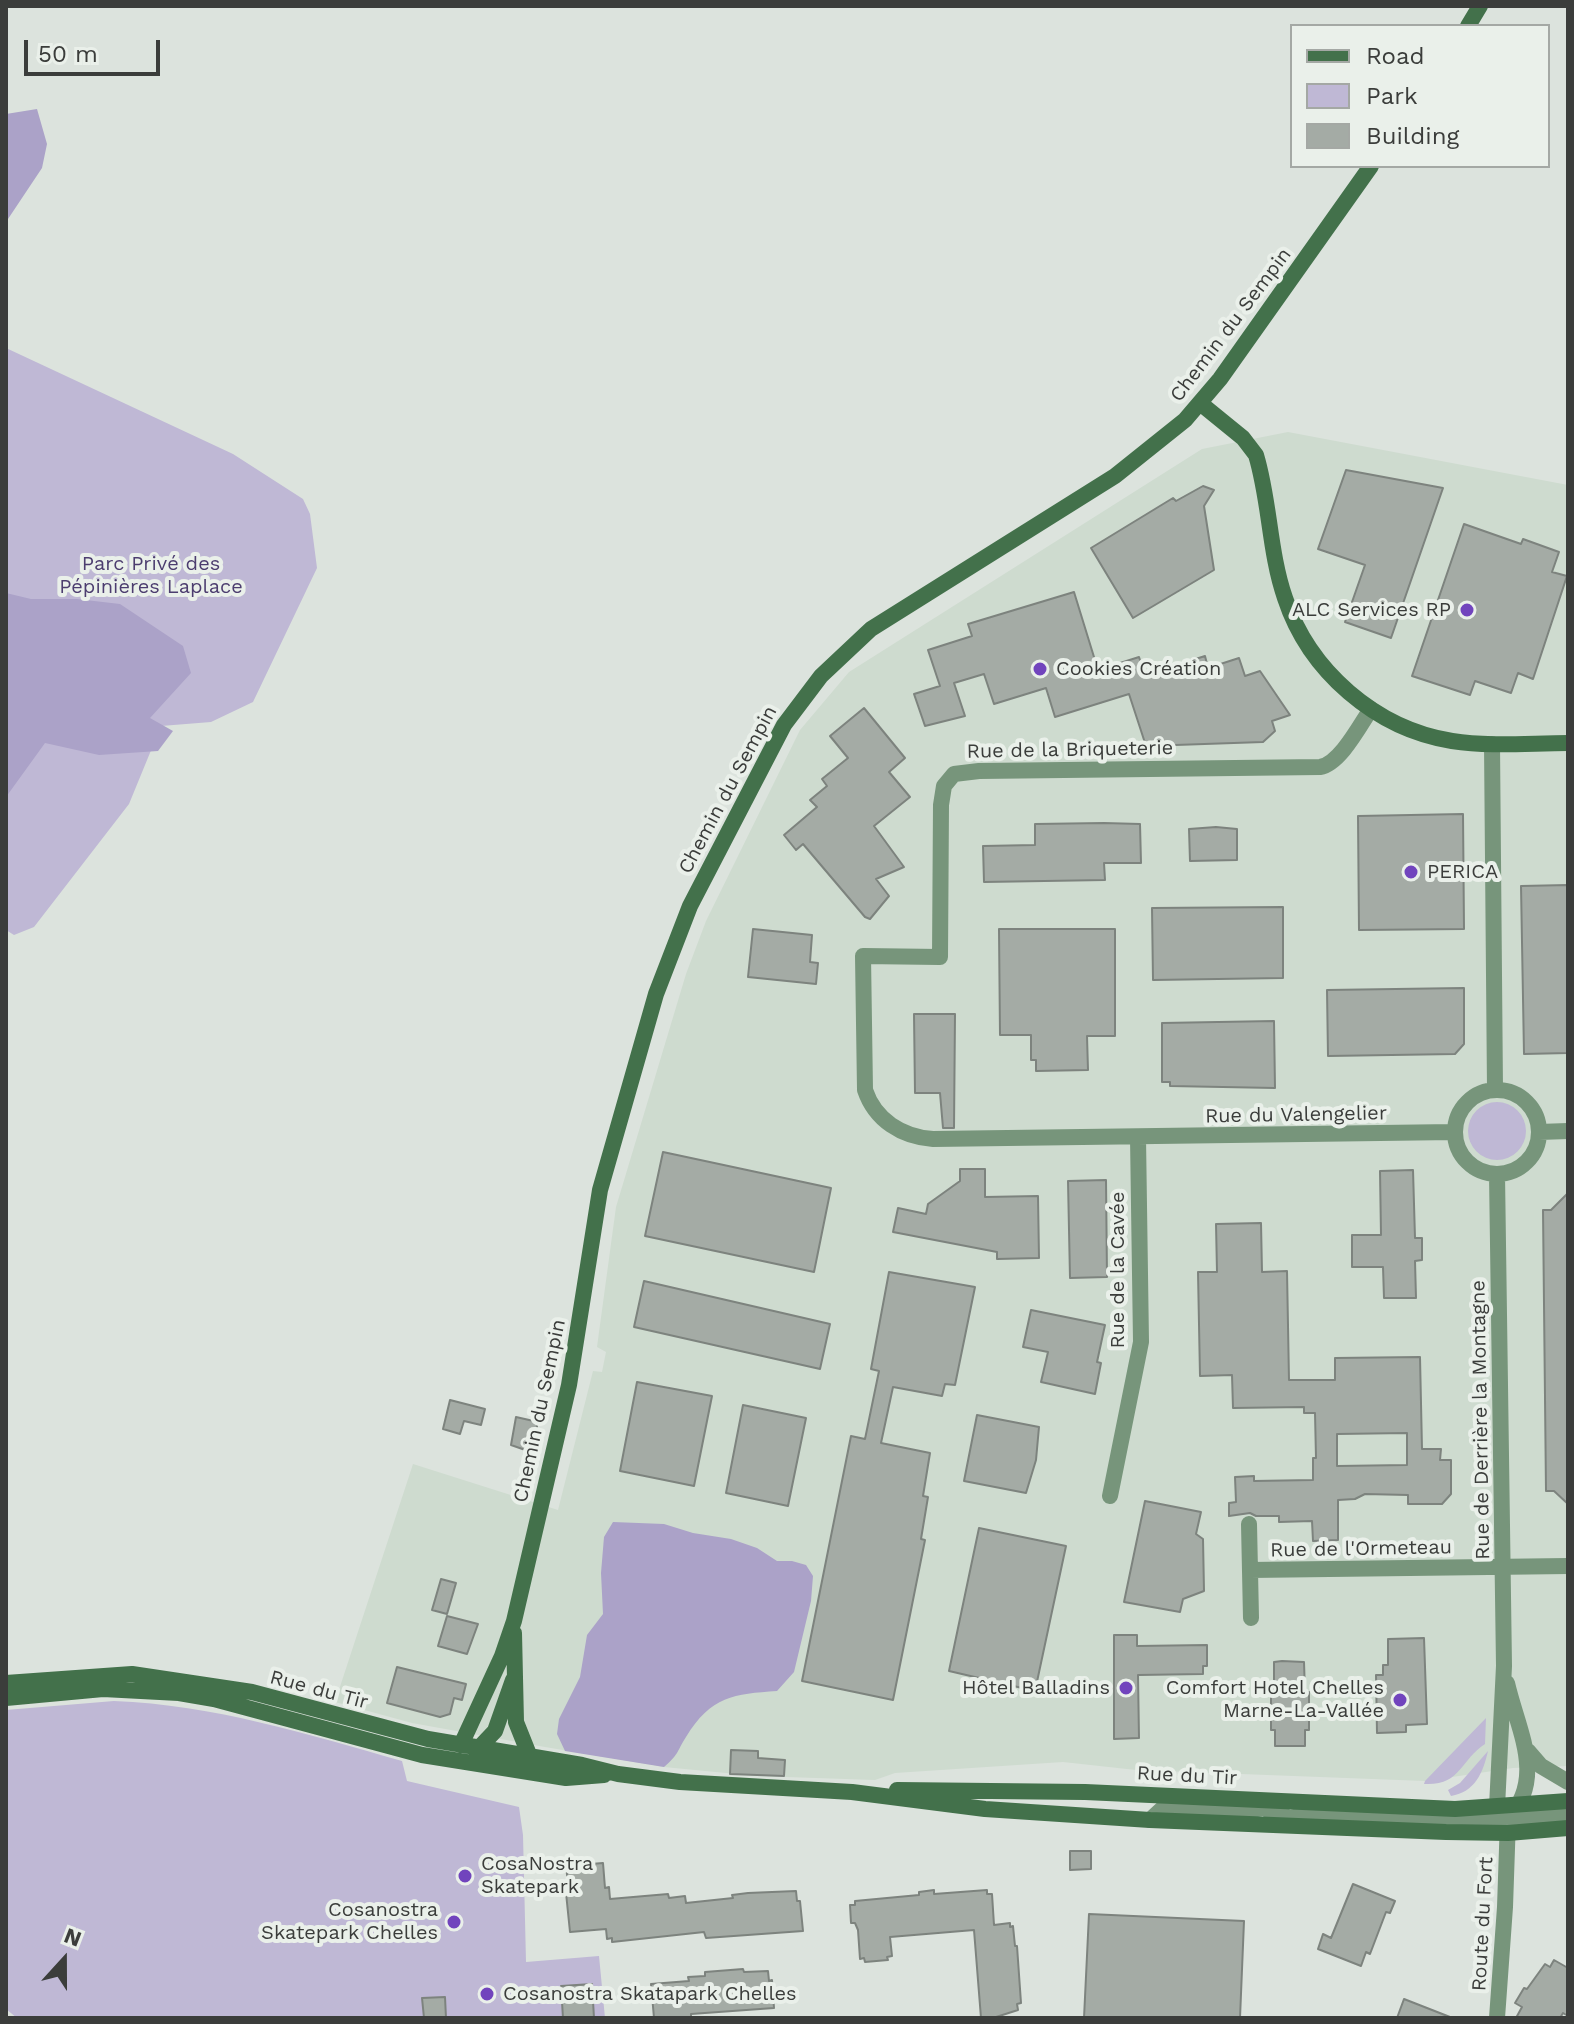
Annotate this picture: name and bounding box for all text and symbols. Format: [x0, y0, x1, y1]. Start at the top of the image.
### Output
scale bar [28, 24, 164, 74]
legend [1290, 24, 1550, 168]
text: 50 m [38, 40, 98, 68]
text: Road [1366, 42, 1425, 70]
text: Park [1366, 82, 1418, 110]
text: Building [1366, 122, 1459, 150]
street label: Chemin du Sempin [1165, 243, 1297, 407]
park label: Parc Privé des Pépinières Laplace [59, 552, 243, 599]
place label: ALC Services RP [1292, 598, 1451, 622]
marker: ALC Services RP [1458, 601, 1476, 619]
place label: Cookies Création [1056, 657, 1221, 681]
marker: Cookies Création [1031, 660, 1049, 678]
street label: Chemin du Sempin [674, 702, 782, 878]
street label: Rue de la Briqueterie [967, 736, 1173, 764]
place label: PERICA [1427, 860, 1498, 884]
marker: PERICA [1402, 863, 1420, 881]
street label: Rue du Valengelier [1205, 1101, 1387, 1129]
street label: Rue de la Cavée [1106, 1191, 1130, 1349]
street label: Rue de Derrière la Montagne [1467, 1280, 1495, 1560]
street label: Chemin du Sempin [509, 1317, 571, 1505]
street label: Rue de l'Ormeteau [1270, 1535, 1452, 1563]
street label: Rue du Tir [267, 1665, 371, 1715]
place label: Hôtel Balladins [962, 1676, 1110, 1700]
place label: Comfort Hotel Chelles Marne-La-Vallée [1166, 1676, 1384, 1723]
marker: Hôtel Balladins [1117, 1679, 1135, 1697]
marker: Comfort Hotel Chelles Marne-La-Vallée [1391, 1691, 1409, 1709]
street label: Rue du Tir [1136, 1761, 1238, 1791]
place label: CosaNostra Skatepark [481, 1852, 593, 1899]
street label: Route du Fort [1467, 1856, 1499, 1992]
marker: CosaNostra Skatepark [456, 1867, 474, 1885]
place label: Cosanostra Skatepark Chelles [261, 1898, 438, 1945]
marker: Cosanostra Skatepark Chelles [445, 1913, 463, 1931]
north arrow [24, 1920, 104, 2000]
text: N [61, 1923, 85, 1952]
place label: Cosanostra Skatapark Chelles [503, 1982, 797, 2006]
marker: Cosanostra Skatapark Chelles [478, 1985, 496, 2003]

